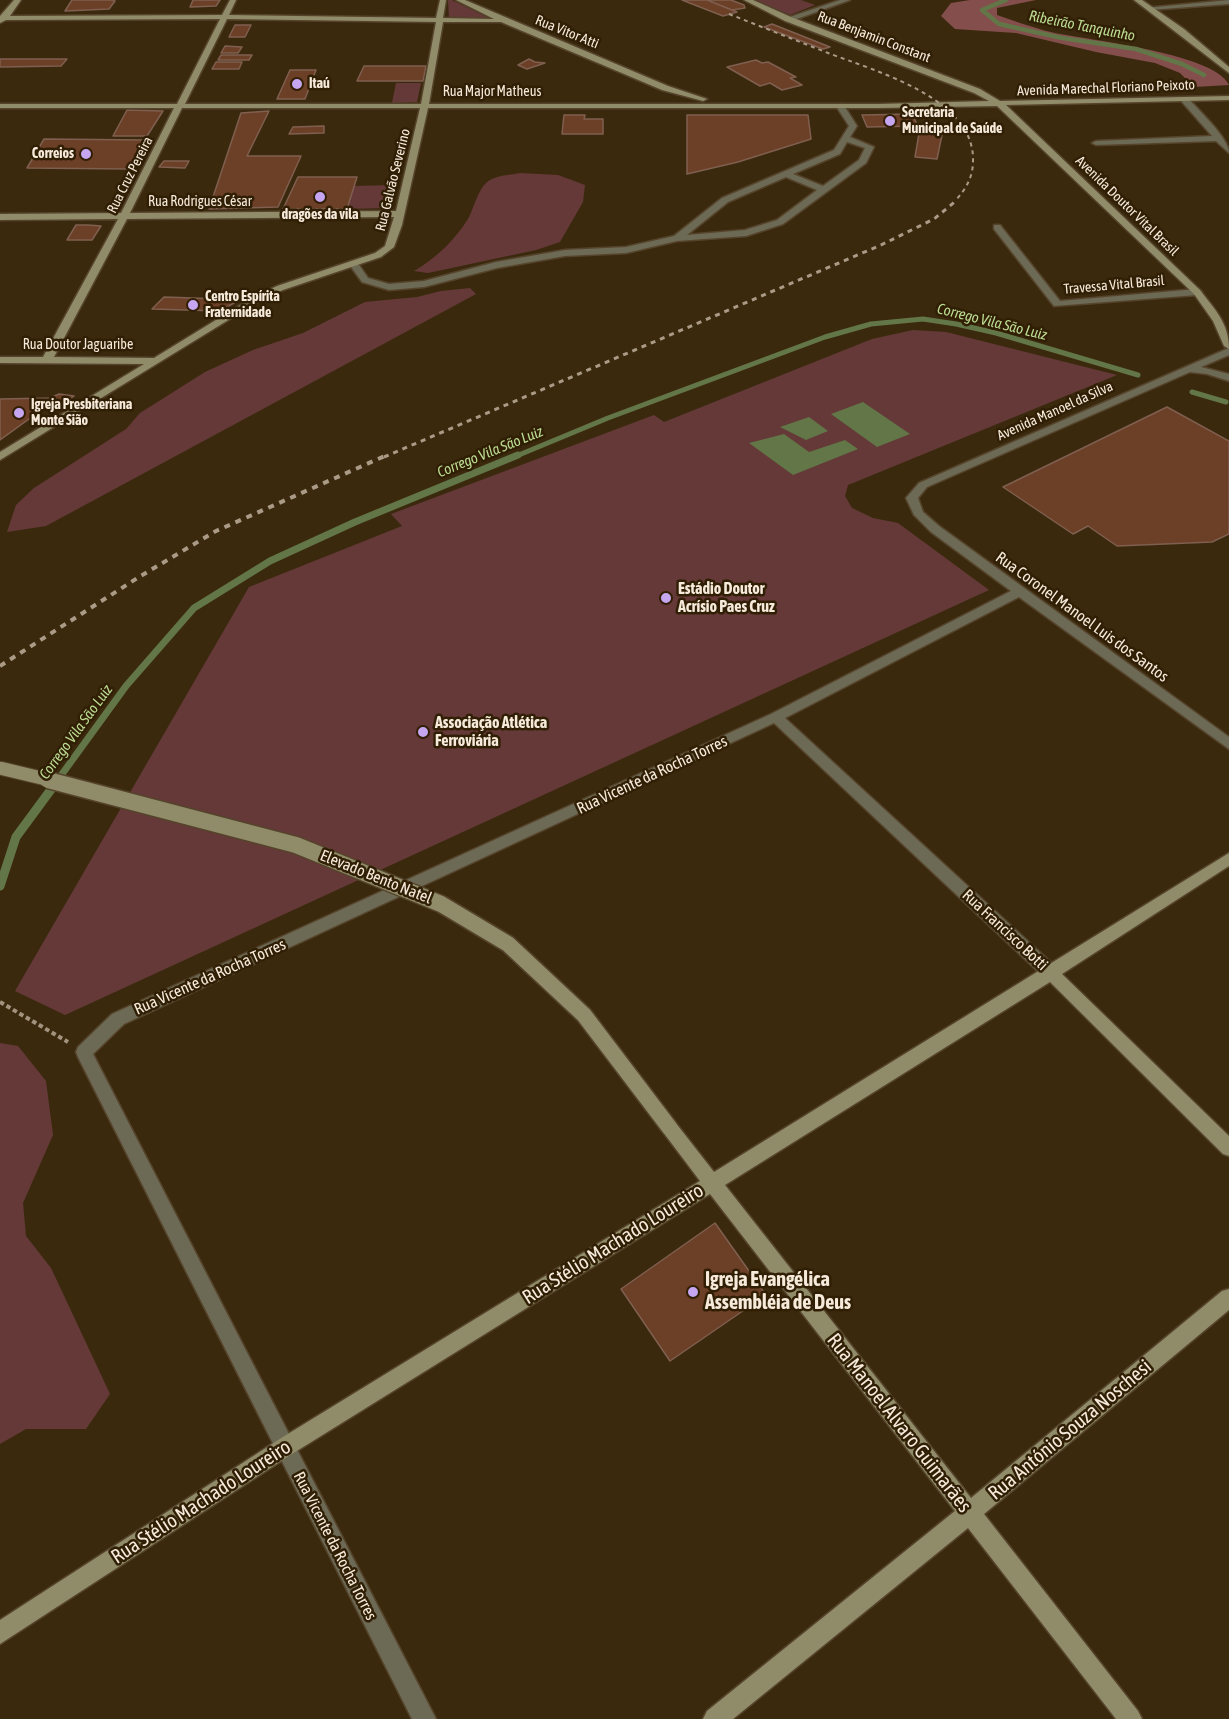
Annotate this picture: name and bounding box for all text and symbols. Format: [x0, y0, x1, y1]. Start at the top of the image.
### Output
water label: Ribeirão Tanquinho [1027, 7, 1137, 45]
street label: Rua Benjamin Constant [815, 8, 933, 66]
street label: Rua Vitor Atti [533, 12, 601, 52]
place label: Itaú [309, 76, 330, 92]
street label: Avenida Marechal Floriano Peixoto [1017, 76, 1195, 100]
marker: Itaú [290, 77, 304, 91]
street label: Rua Major Matheus [443, 84, 541, 100]
place label: Secretaria Municipal de Saúde [902, 105, 1002, 138]
marker: Secretaria Municipal de Saúde [883, 114, 897, 128]
street label: Rua Galvão Severino [372, 127, 414, 233]
street label: Rua Cruz Pereira [104, 134, 156, 216]
place label: Correios [32, 146, 74, 162]
marker: Correios [79, 147, 93, 161]
street label: Avenida Doutor Vital Brasil [1072, 152, 1182, 260]
marker: dragões da vila [313, 190, 327, 204]
street label: Rua Rodrigues César [148, 194, 252, 210]
place label: dragões da vila [282, 207, 358, 223]
street label: Travessa Vital Brasil [1063, 272, 1165, 298]
place label: Centro Espírita Fraternidade [205, 289, 280, 322]
marker: Centro Espírita Fraternidade [186, 298, 200, 312]
water label: Corrego Vila São Luiz [935, 300, 1049, 344]
street label: Rua Doutor Jaguaribe [23, 337, 133, 353]
street label: Avenida Manoel da Silva [994, 378, 1116, 444]
place label: Igreja Presbiteriana Monte Sião [31, 397, 132, 430]
marker: Igreja Presbiteriana Monte Sião [12, 406, 26, 420]
water label: Corrego Vila São Luiz [435, 423, 545, 481]
street label: Rua Coronel Manoel Luis dos Santos [992, 548, 1172, 686]
place label: Estádio Doutor Acrísio Paes Cruz [678, 579, 775, 617]
marker: Estádio Doutor Acrísio Paes Cruz [659, 591, 673, 605]
water label: Corrego Vila São Luiz [36, 681, 116, 783]
place label: Associação Atlética Ferroviária [435, 713, 547, 751]
marker: Associação Atlética Ferroviária [416, 725, 430, 739]
street label: Rua Vicente da Rocha Torres [574, 732, 730, 818]
street label: Elevado Bento Natel [317, 846, 435, 908]
street label: Rua Francisco Botti [958, 885, 1052, 975]
street label: Rua Vicente da Rocha Torres [131, 935, 289, 1019]
street label: Rua Stélio Machado Loureiro [518, 1178, 708, 1310]
place label: Igreja Evangélica Assembléia de Deus [705, 1268, 851, 1315]
marker: Igreja Evangélica Assembléia de Deus [686, 1285, 700, 1299]
street label: Rua Manoel Alvaro Guimarães [822, 1329, 976, 1517]
street label: Rua António Souza Noschesi [984, 1355, 1156, 1505]
street label: Rua Stélio Machado Loureiro [107, 1435, 295, 1569]
street label: Rua Vicente da Rocha Torres [289, 1469, 381, 1623]

